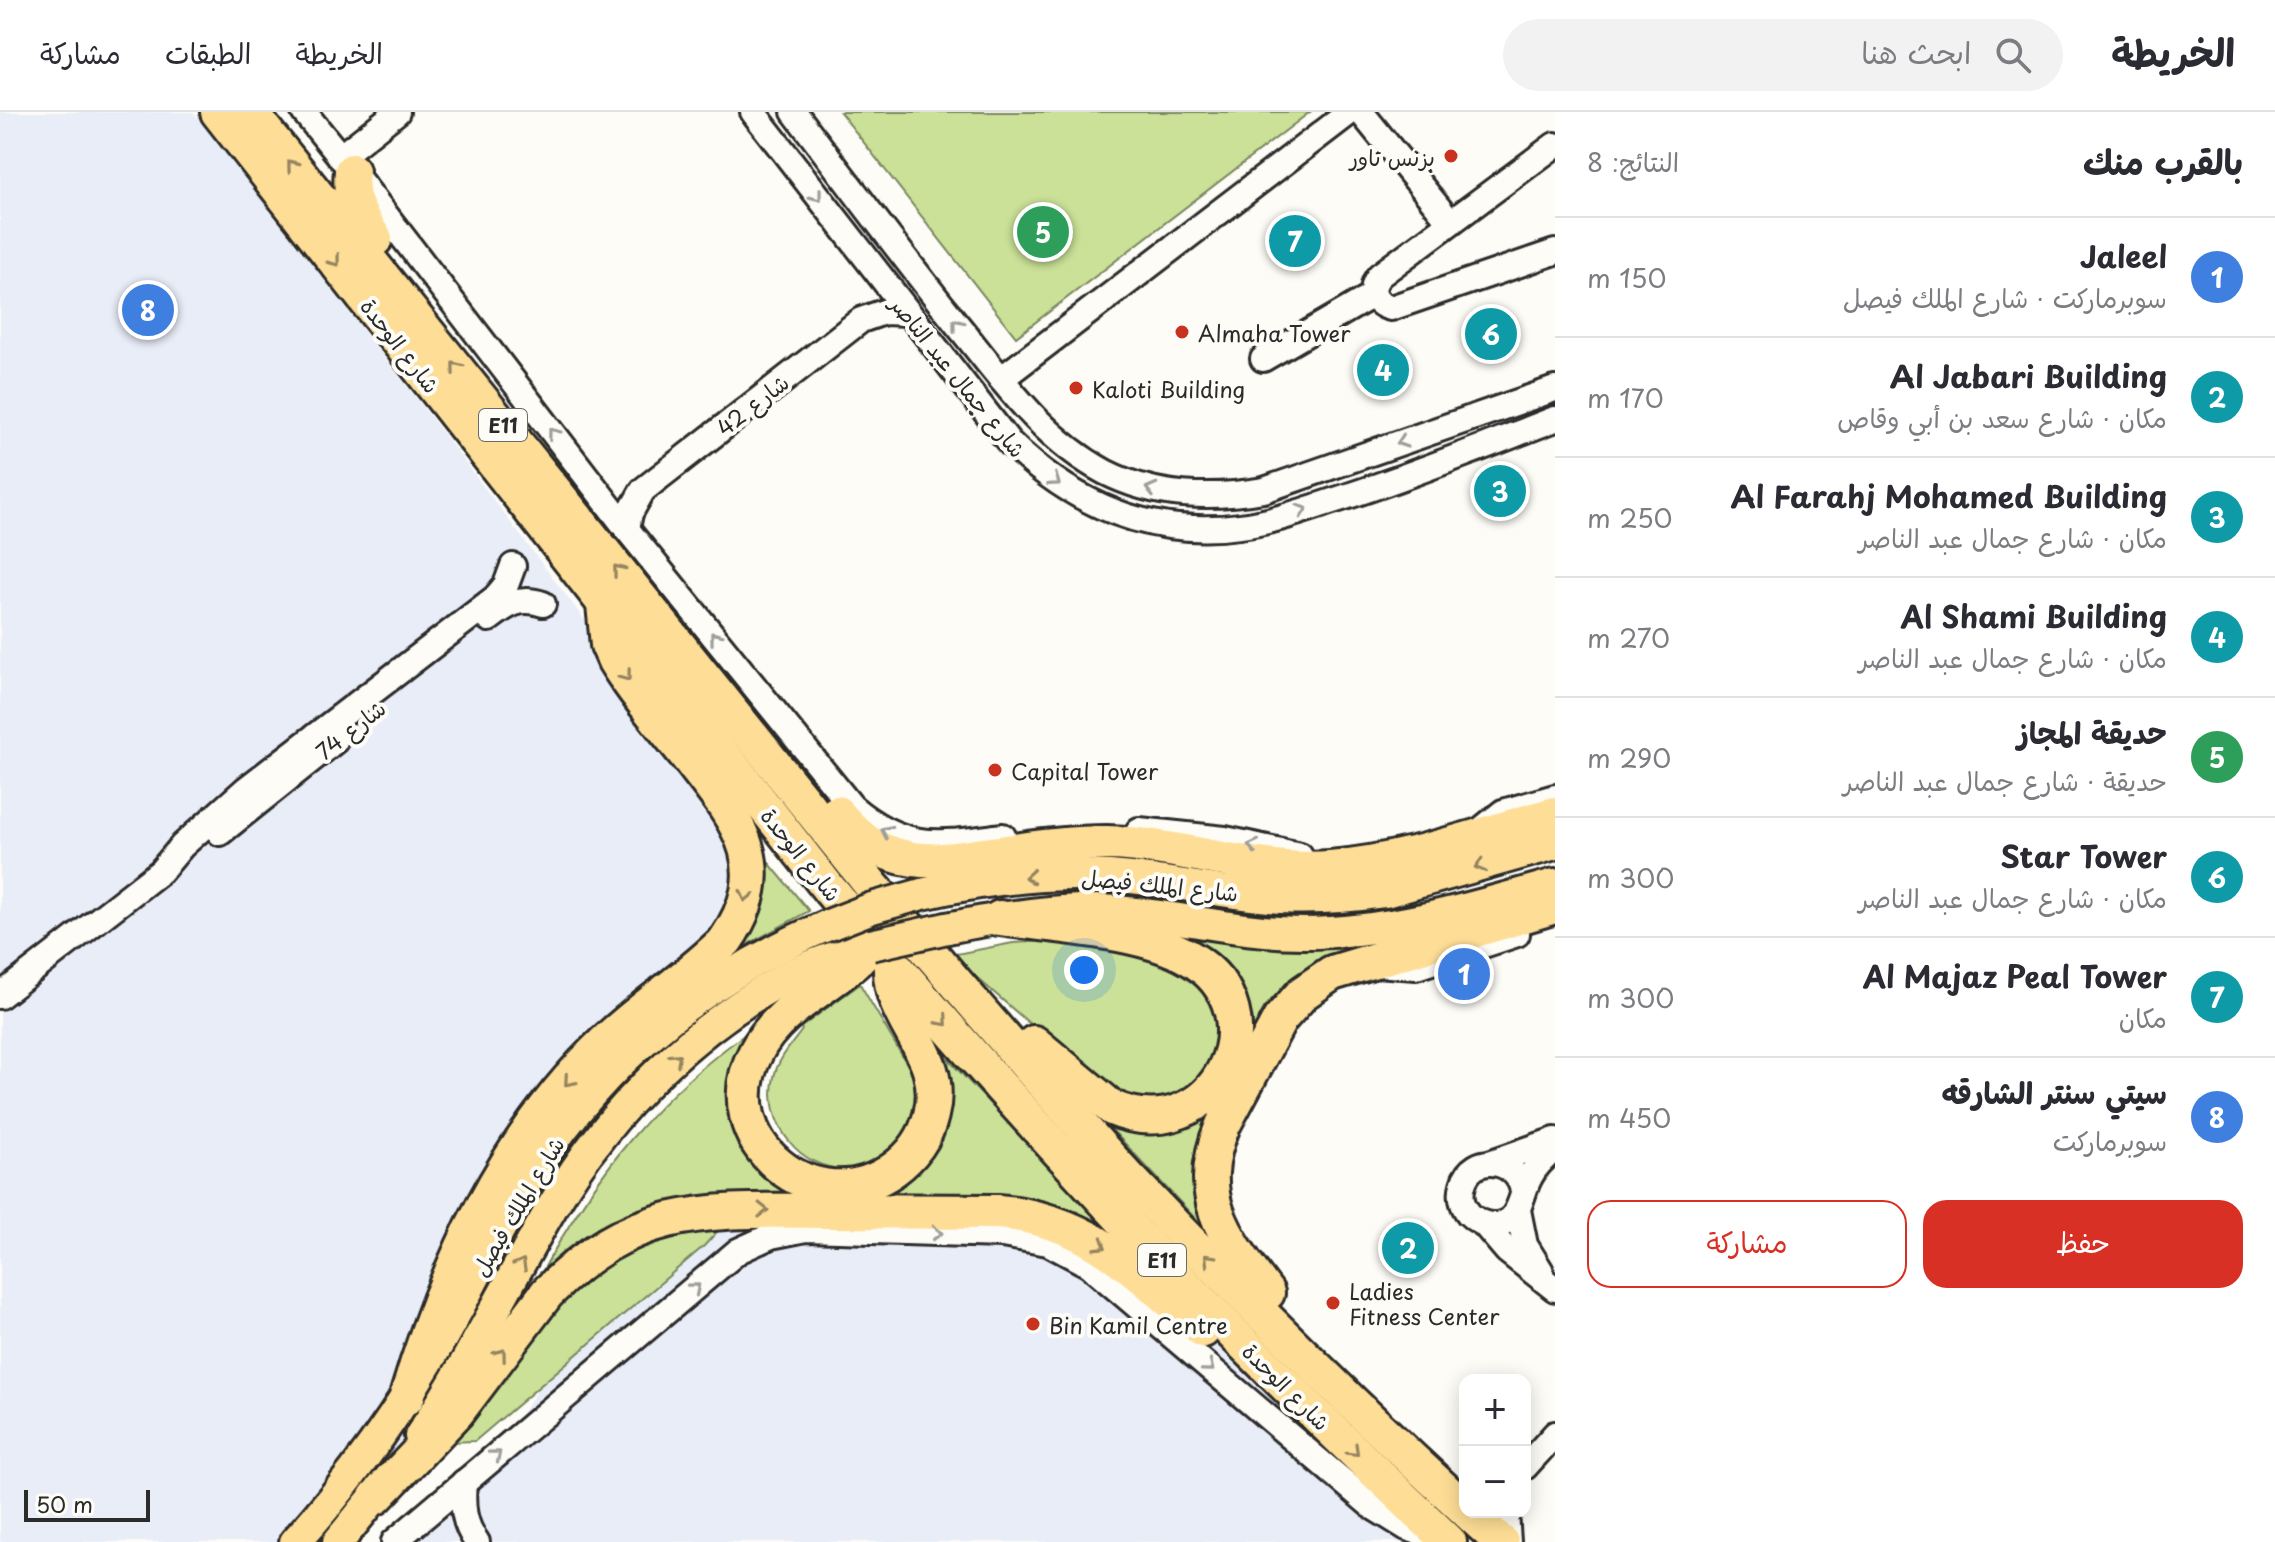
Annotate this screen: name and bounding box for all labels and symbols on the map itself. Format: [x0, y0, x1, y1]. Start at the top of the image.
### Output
place label: بزنس تاور [1348, 140, 1435, 173]
marker: بزنس تاور [1442, 147, 1460, 165]
one-way arrow [288, 159, 302, 174]
one-way arrow [808, 187, 822, 202]
pin: 5 [1017, 202, 1069, 262]
pin: 7 [1269, 211, 1321, 271]
one-way arrow [326, 252, 340, 267]
pin: 8 [122, 280, 174, 340]
street label: شارع جمال عبد الناصر [881, 287, 1035, 465]
street label: شارع الوحدة [353, 291, 449, 400]
pin: 6 [1465, 304, 1517, 364]
place label: Almaha Tower [1198, 316, 1351, 349]
one-way arrow [952, 319, 967, 334]
marker: Almaha Tower [1173, 323, 1191, 341]
pin: 4 [1357, 340, 1409, 400]
one-way arrow [451, 362, 466, 376]
street label: شارع 42 [709, 365, 796, 444]
place label: Kaloti Building [1092, 372, 1245, 405]
marker: Kaloti Building [1067, 379, 1085, 397]
road number: E11 [479, 409, 527, 441]
one-way arrow [549, 428, 563, 442]
one-way arrow [1396, 432, 1410, 449]
pin: 3 [1474, 461, 1526, 521]
one-way arrow [1046, 471, 1060, 486]
one-way arrow [1145, 481, 1159, 498]
one-way arrow [1295, 503, 1309, 519]
one-way arrow [614, 564, 628, 579]
one-way arrow [710, 632, 725, 646]
one-way arrow [616, 667, 631, 682]
street label: شارع 74 [308, 691, 393, 768]
place label: Capital Tower [1011, 754, 1159, 787]
marker: Capital Tower [986, 761, 1004, 779]
street label: شارع الوحدة [753, 800, 850, 909]
one-way arrow [879, 825, 894, 841]
one-way arrow [1247, 838, 1261, 855]
one-way arrow [1474, 857, 1488, 874]
street label: شارع الملك فيصل [1080, 859, 1240, 910]
one-way arrow [1023, 868, 1036, 885]
one-way arrow [738, 889, 755, 903]
pin: 1 [1438, 944, 1490, 1004]
your location [1064, 950, 1104, 990]
one-way arrow [933, 1011, 947, 1026]
one-way arrow [666, 1053, 681, 1067]
one-way arrow [564, 1071, 578, 1086]
street label: شارع الملك فيصل [462, 1130, 572, 1282]
one-way arrow [757, 1201, 770, 1219]
pin: 2 [1382, 1218, 1434, 1278]
one-way arrow [931, 1224, 944, 1241]
one-way arrow [1092, 1235, 1106, 1250]
road number: E11 [1138, 1244, 1186, 1276]
one-way arrow [1204, 1254, 1218, 1268]
one-way arrow [511, 1258, 526, 1272]
place label: Ladies Fitness Center [1349, 1274, 1500, 1332]
one-way arrow [685, 1283, 700, 1298]
marker: Ladies Fitness Center [1324, 1294, 1342, 1312]
place label: Bin Kamil Centre [1049, 1308, 1228, 1341]
marker: Bin Kamil Centre [1024, 1315, 1042, 1333]
street label: شارع الوحدة [1235, 1335, 1338, 1438]
one-way arrow [492, 1348, 506, 1363]
one-way arrow [1200, 1357, 1214, 1372]
one-way arrow [1345, 1442, 1360, 1456]
one-way arrow [487, 1450, 501, 1465]
scale bar [24, 1486, 150, 1522]

